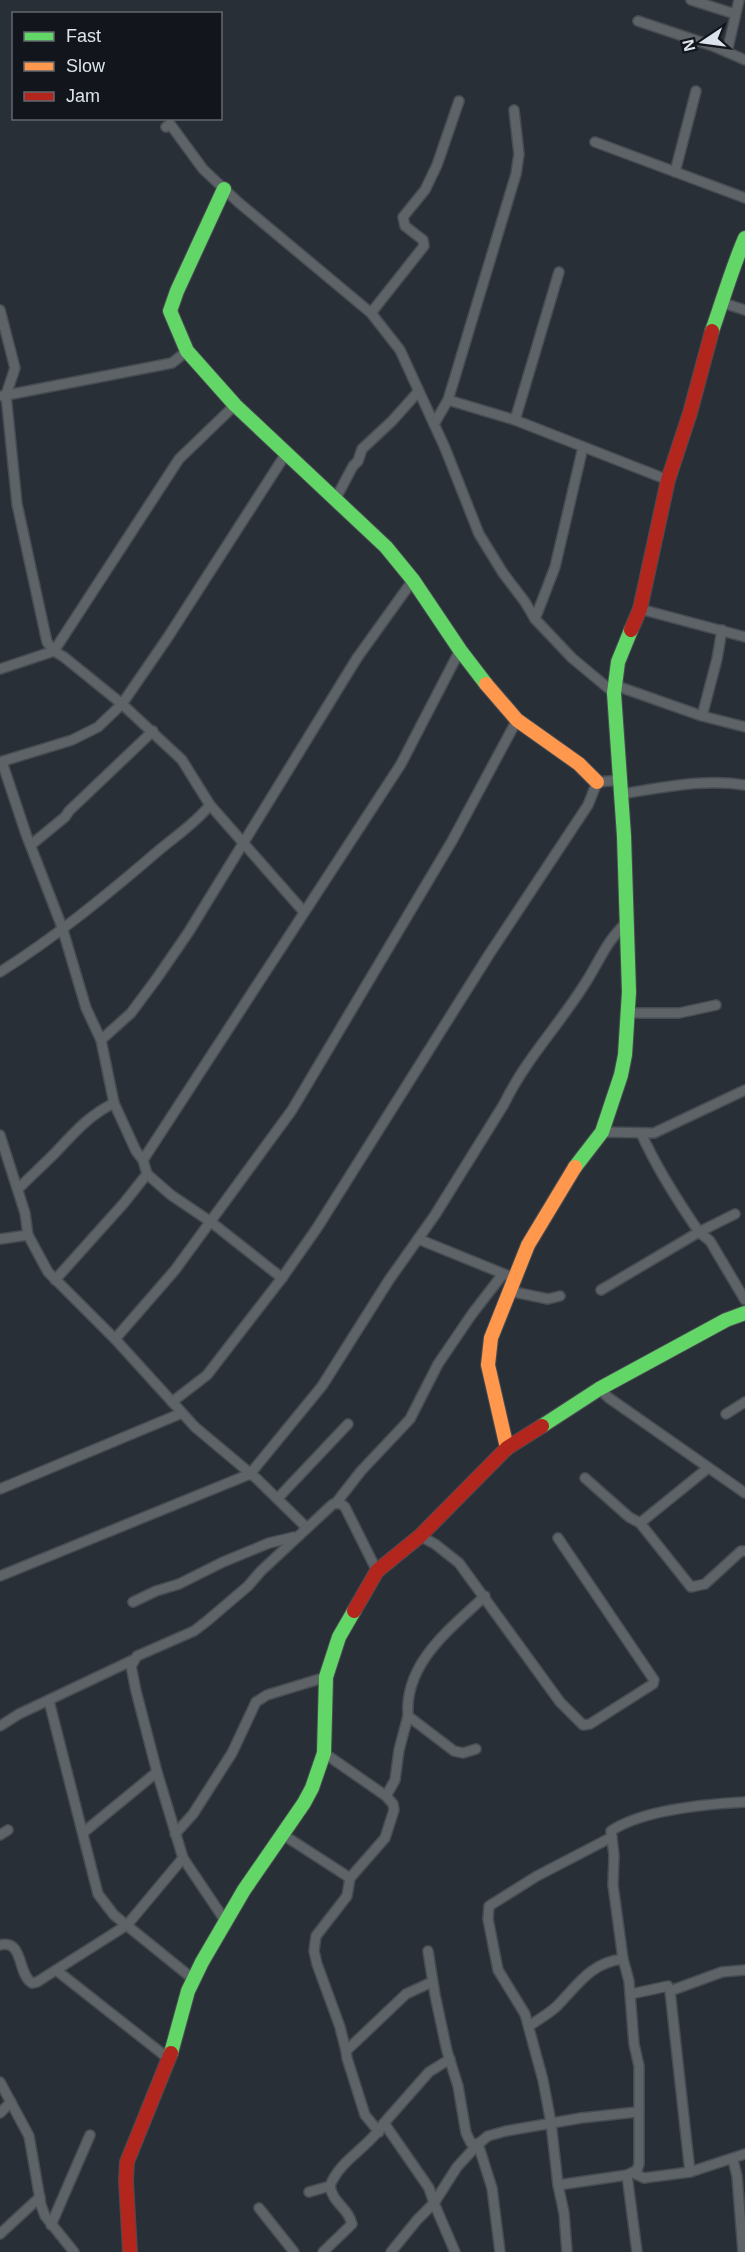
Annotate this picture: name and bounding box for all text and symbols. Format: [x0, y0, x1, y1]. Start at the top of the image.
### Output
legend [12, 12, 222, 120]
north arrow [673, 12, 733, 72]
text: Fast [66, 26, 101, 46]
text: N [679, 38, 698, 53]
text: Slow [66, 56, 106, 76]
text: Jam [66, 86, 100, 106]

